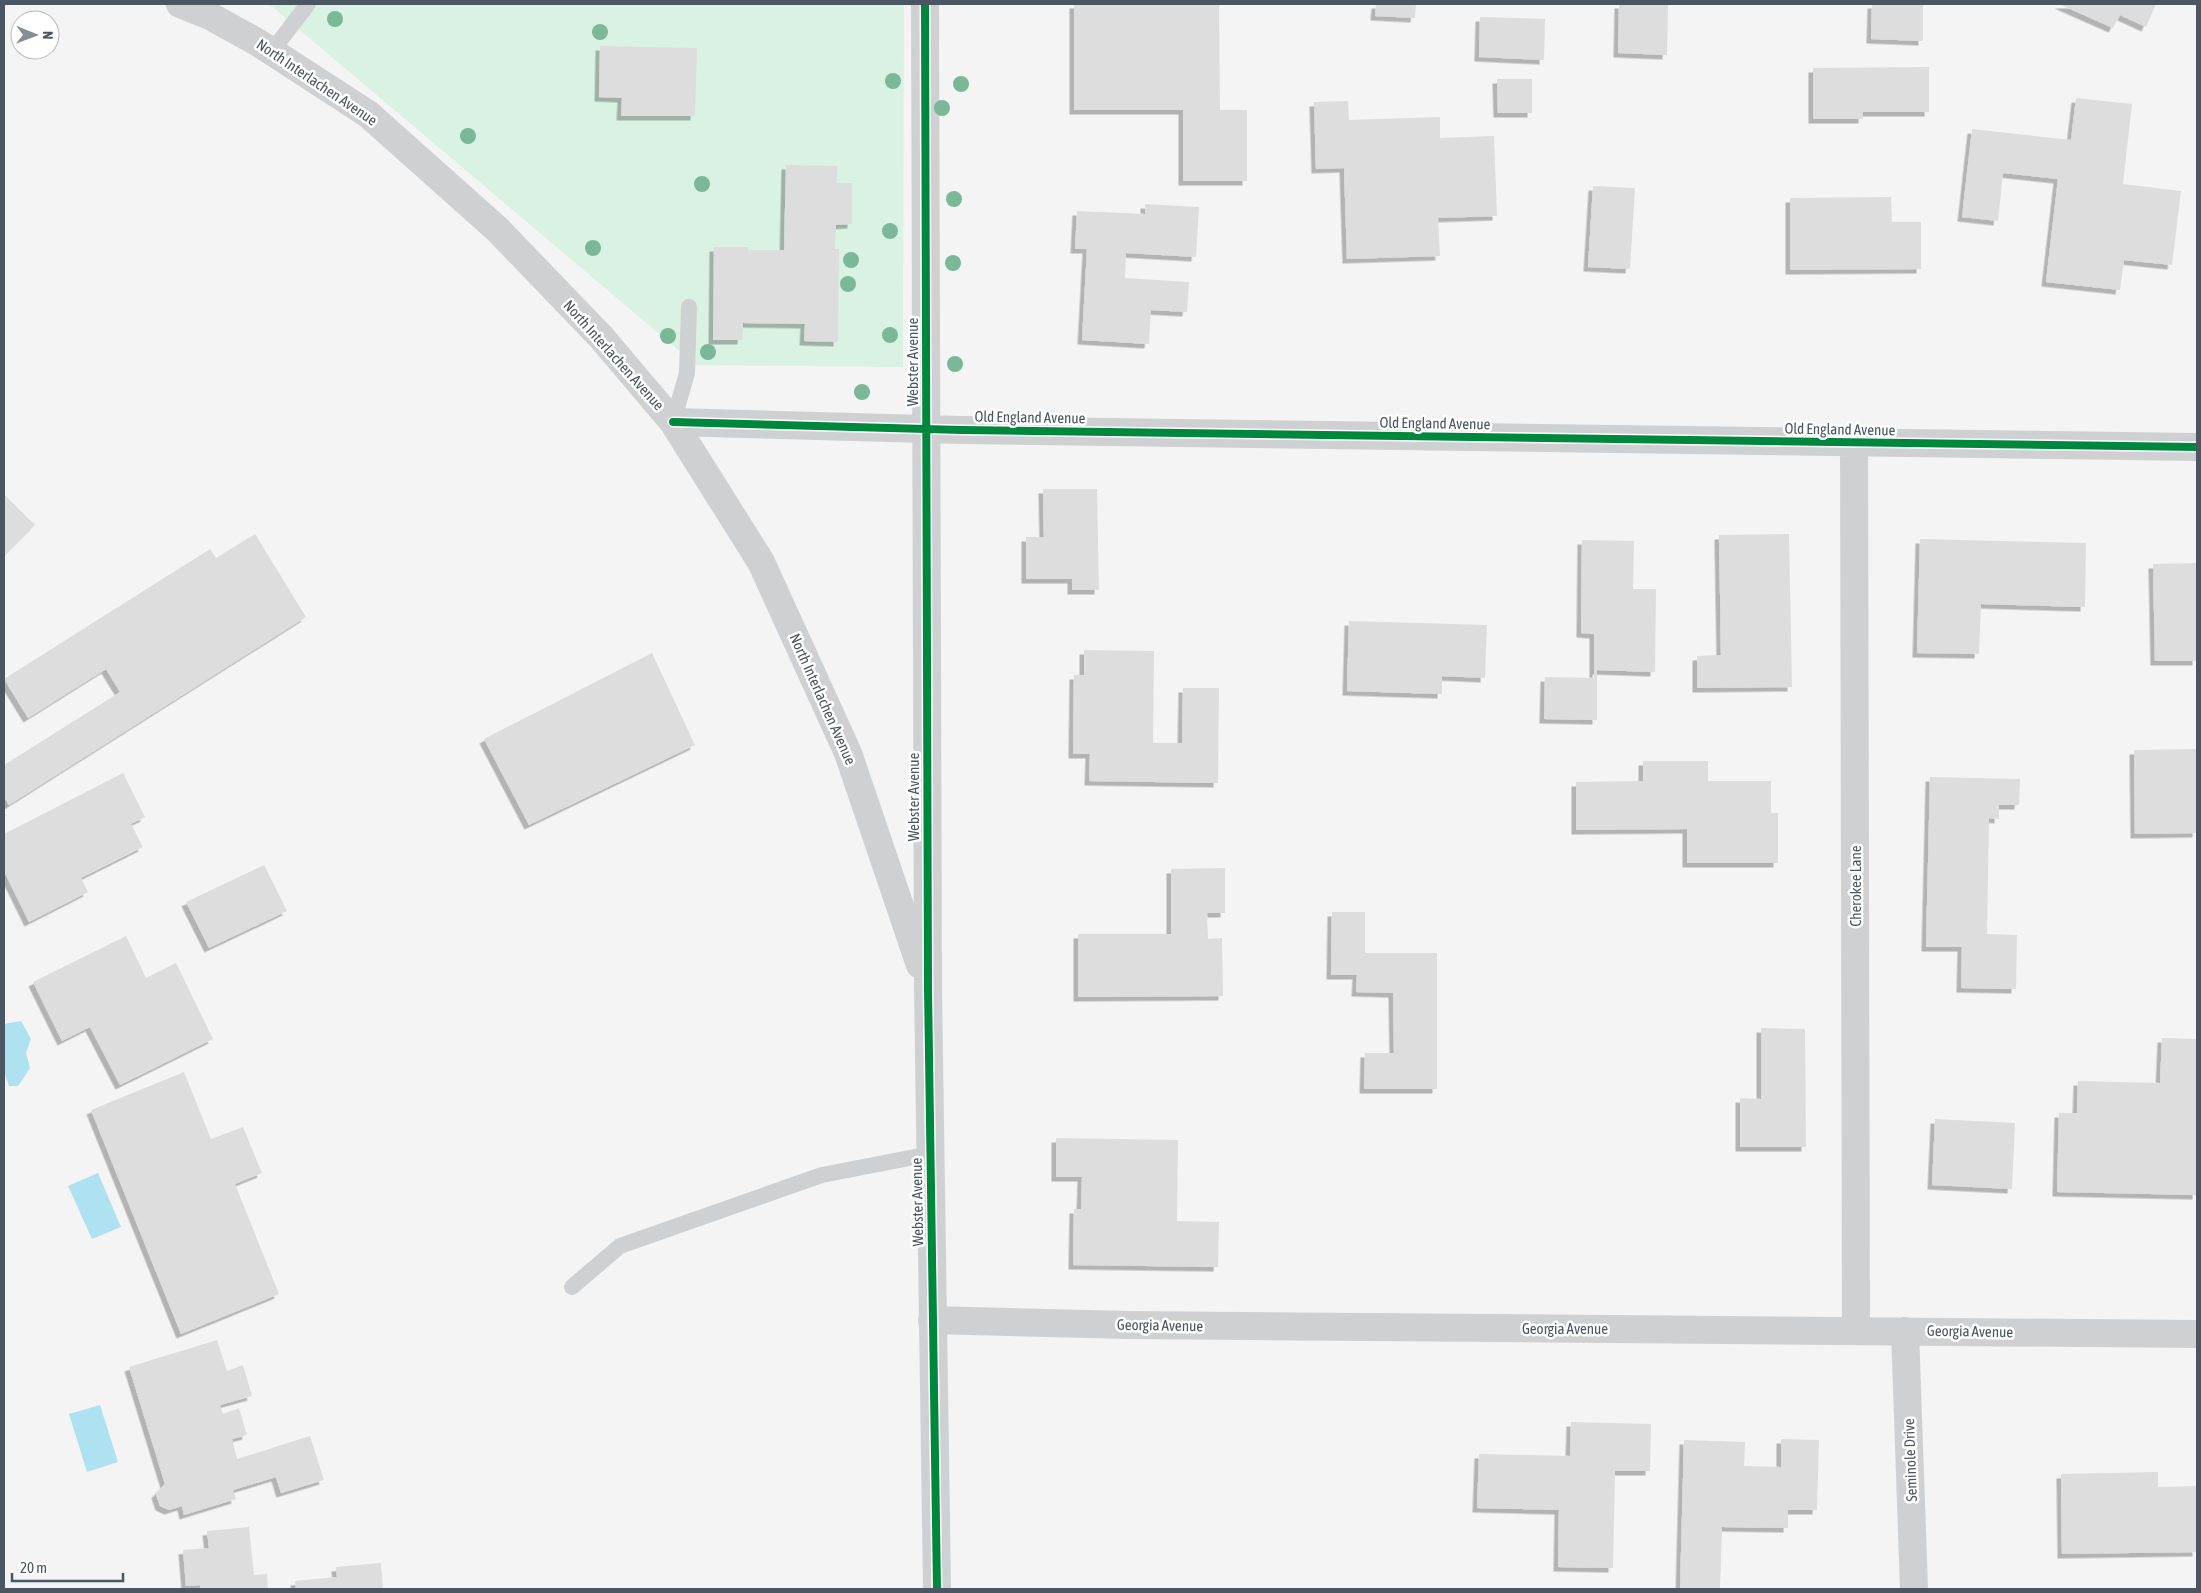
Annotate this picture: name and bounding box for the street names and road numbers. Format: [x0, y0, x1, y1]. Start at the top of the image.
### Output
street label: North Interlachen Avenue [253, 35, 381, 129]
street label: North Interlachen Avenue [560, 297, 668, 413]
street label: Webster Avenue [904, 318, 921, 406]
street label: Old England Avenue [974, 408, 1086, 426]
street label: Old England Avenue [1379, 414, 1491, 432]
street label: Old England Avenue [1784, 420, 1896, 438]
street label: North Interlachen Avenue [786, 631, 860, 767]
street label: Webster Avenue [905, 753, 922, 841]
street label: Cherokee Lane [1847, 845, 1864, 927]
street label: Webster Avenue [908, 1157, 926, 1246]
street label: Georgia Avenue [1117, 1316, 1203, 1334]
street label: Georgia Avenue [1522, 1320, 1608, 1337]
street label: Georgia Avenue [1927, 1322, 2013, 1340]
street label: Seminole Drive [1900, 1418, 1920, 1502]

